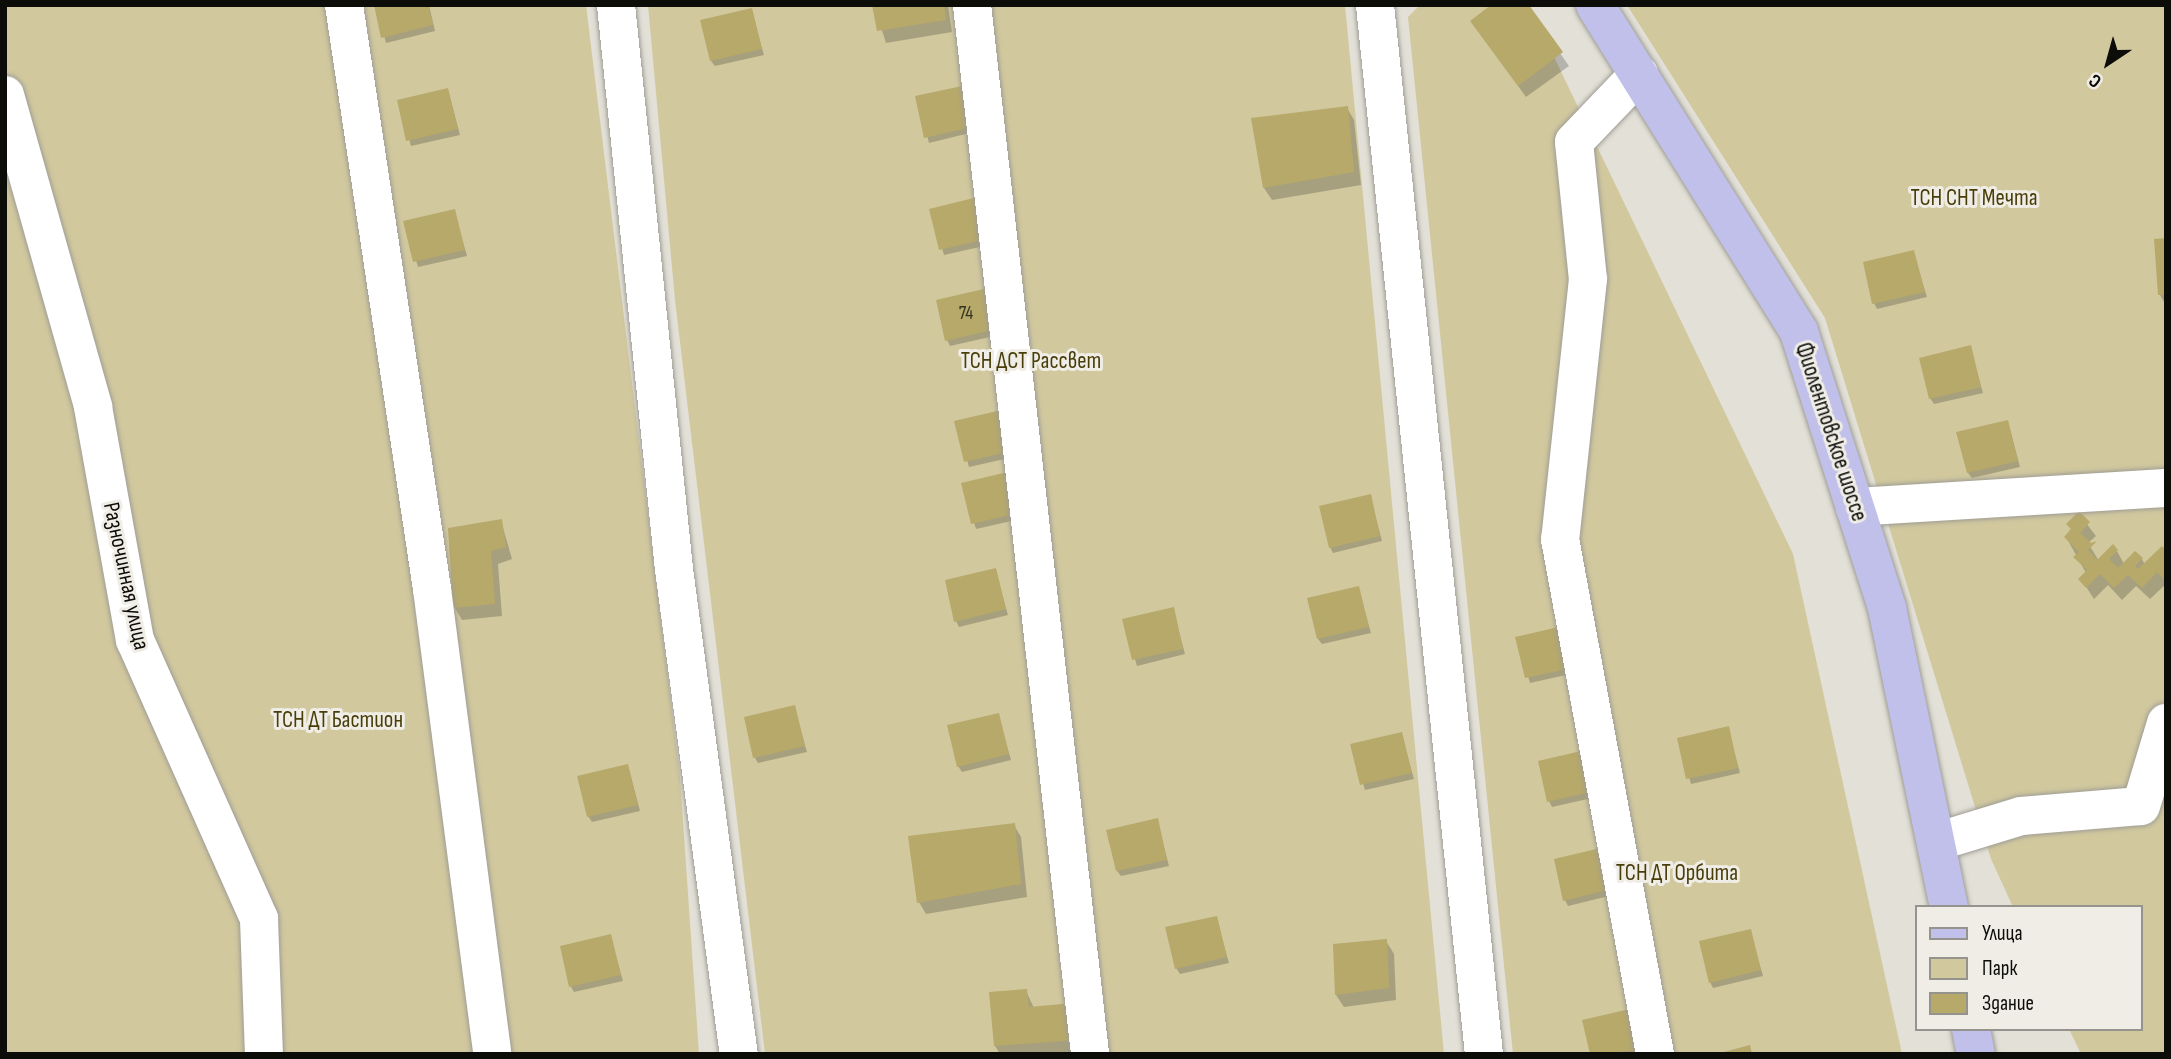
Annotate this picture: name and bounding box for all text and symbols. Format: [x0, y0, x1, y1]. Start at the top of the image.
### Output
north arrow [2073, 28, 2143, 98]
text: С [2085, 68, 2106, 93]
park label: ТСН СНТ Мечта [1910, 184, 2038, 212]
house number: 74 [959, 303, 973, 325]
street label: Фиолентовское шоссе [1789, 339, 1873, 525]
park label: ТСН ДСТ Рассвет [961, 347, 1101, 375]
street label: Разночинная улица [97, 500, 155, 652]
park label: ТСН ДТ Бастион [273, 706, 403, 734]
park label: ТСН ДТ Орбита [1616, 859, 1738, 887]
legend [1916, 905, 2143, 1031]
text: Улица [1982, 921, 2023, 946]
text: Парк [1982, 956, 2017, 981]
text: Здание [1982, 991, 2034, 1016]

